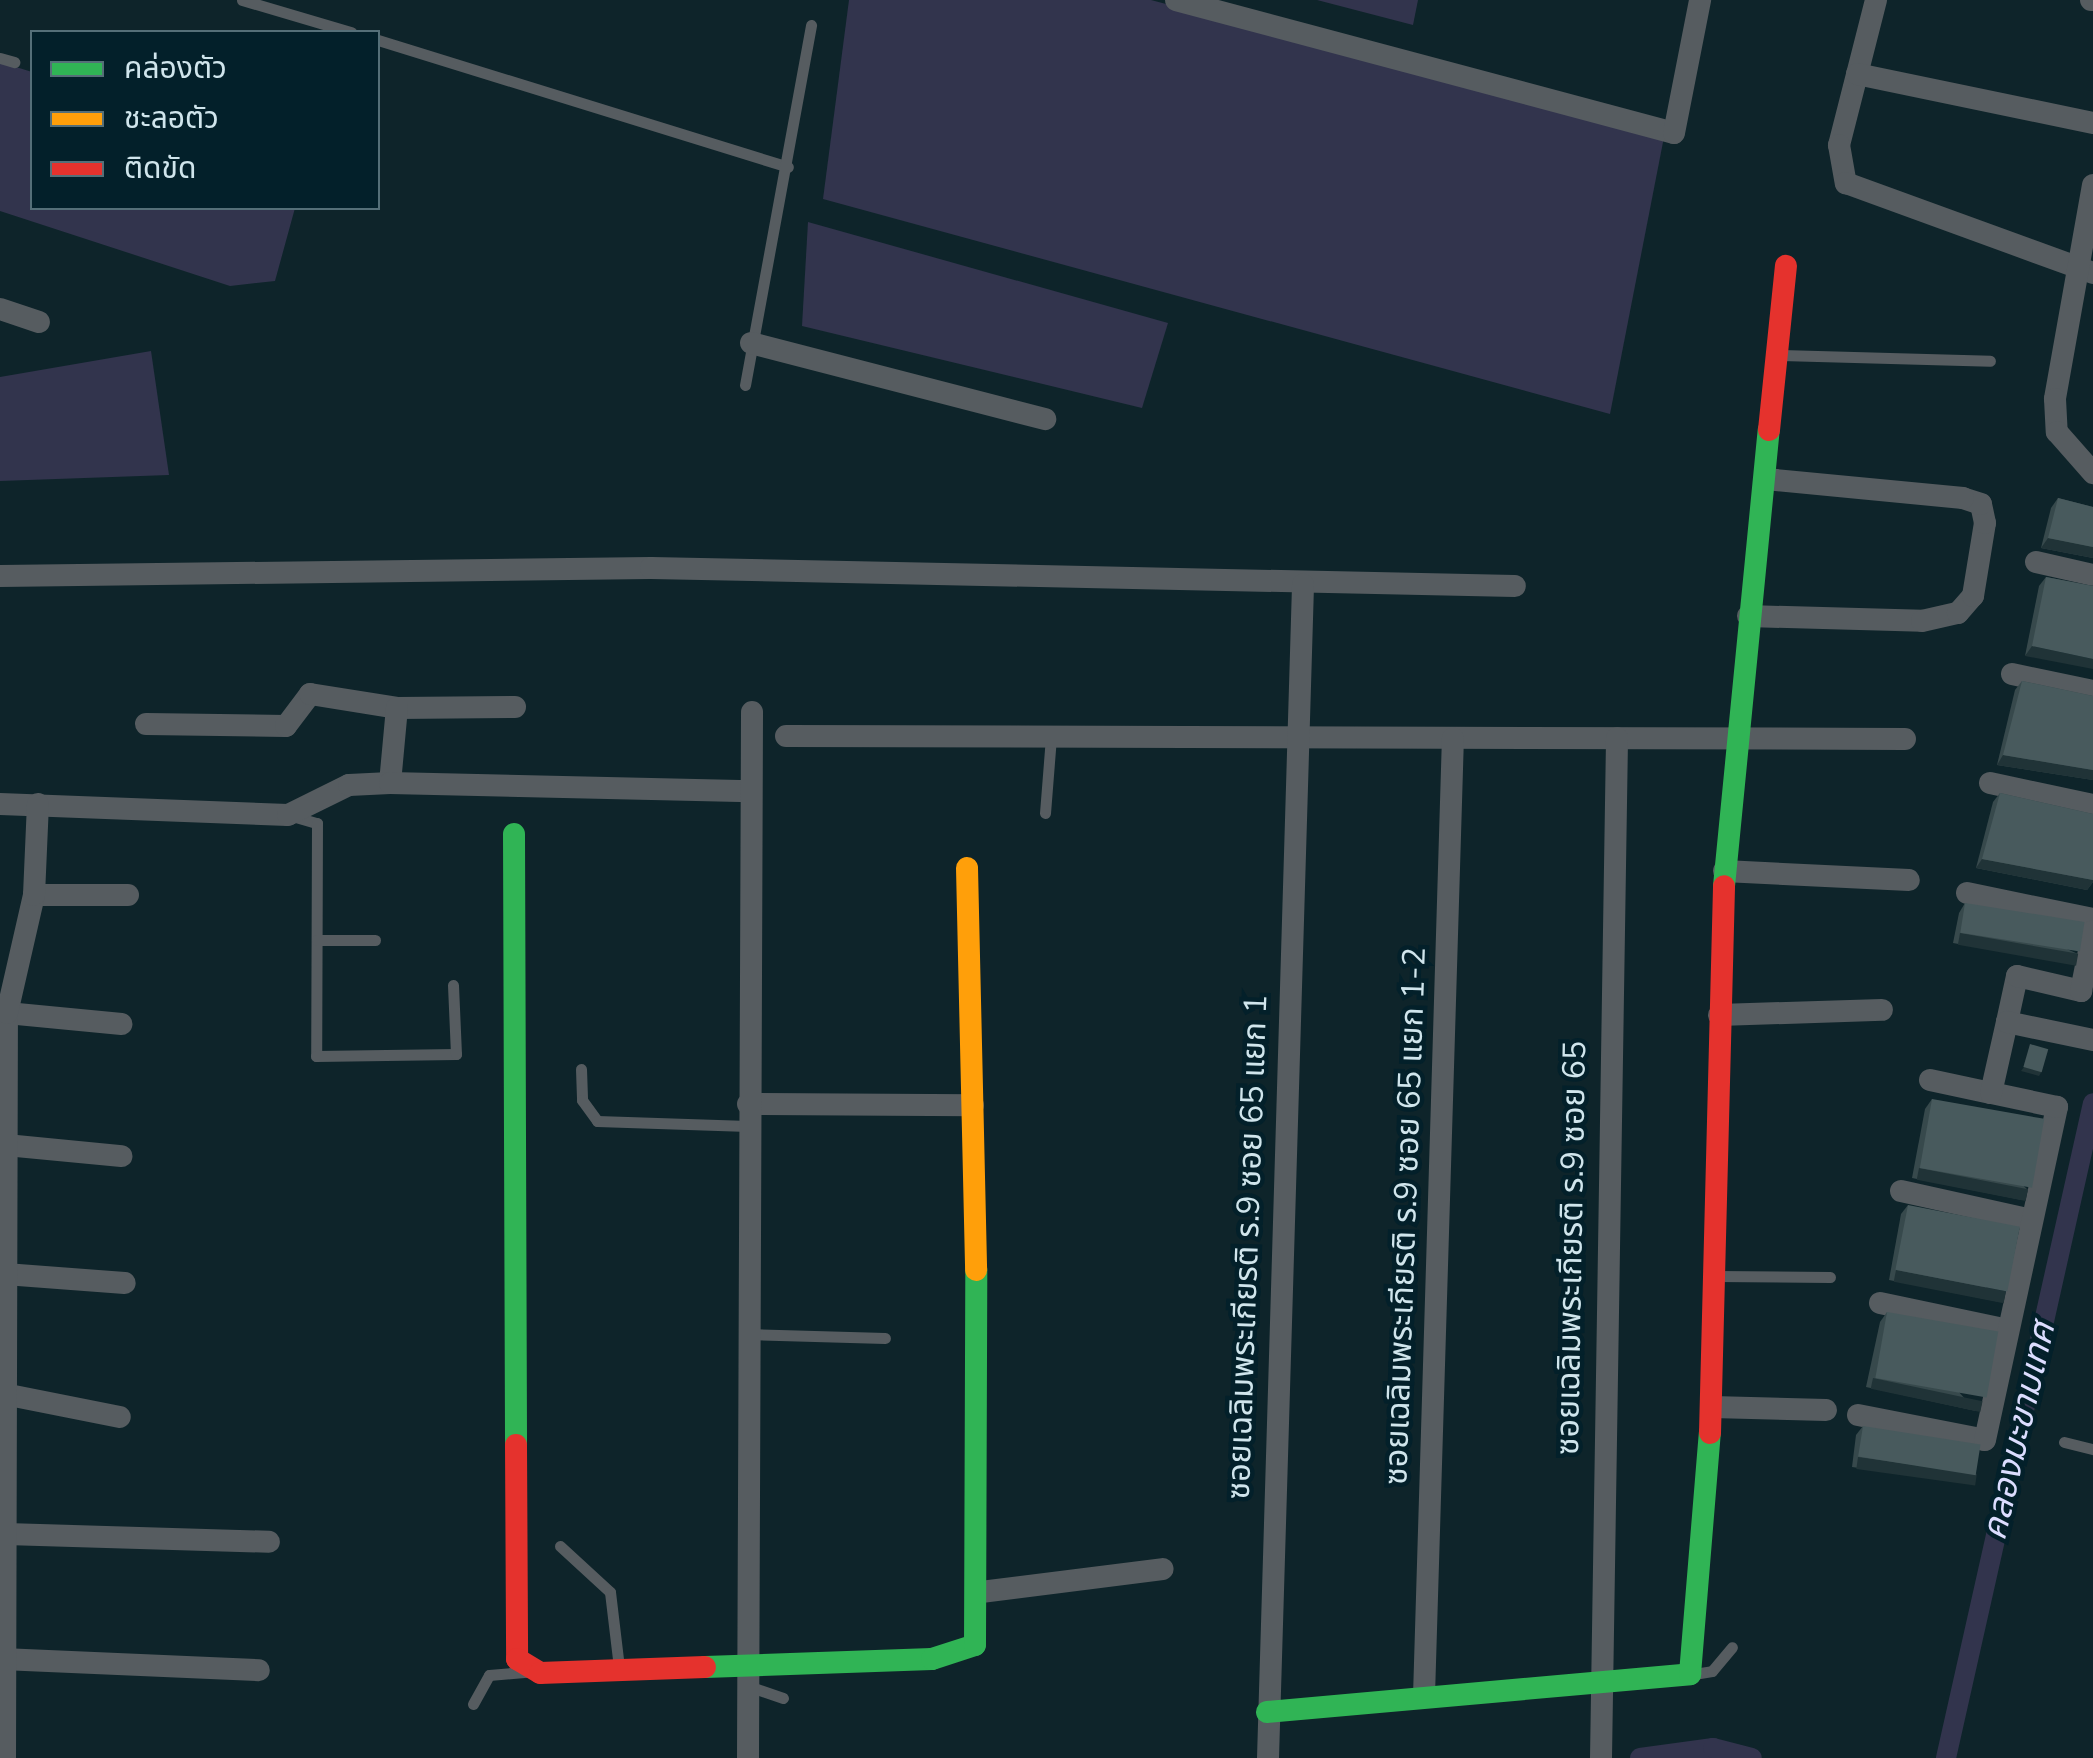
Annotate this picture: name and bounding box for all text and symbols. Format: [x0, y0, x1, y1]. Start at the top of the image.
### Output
legend [30, 30, 380, 210]
text: คล่องตัว [124, 48, 227, 89]
text: ชะลอตัว [124, 98, 219, 139]
text: ติดขัด [124, 148, 196, 189]
street label: ซอยเฉลิมพระเกียรติ ร.9 ซอย 65 แยก 1-2 [1377, 947, 1435, 1485]
street label: ซอยเฉลิมพระเกียรติ ร.9 ซอย 65 แยก 1 [1220, 994, 1276, 1500]
street label: ซอยเฉลิมพระเกียรติ ร.9 ซอย 65 [1549, 1041, 1595, 1455]
water label: คลองมะขามเทศ [1974, 1318, 2064, 1544]

